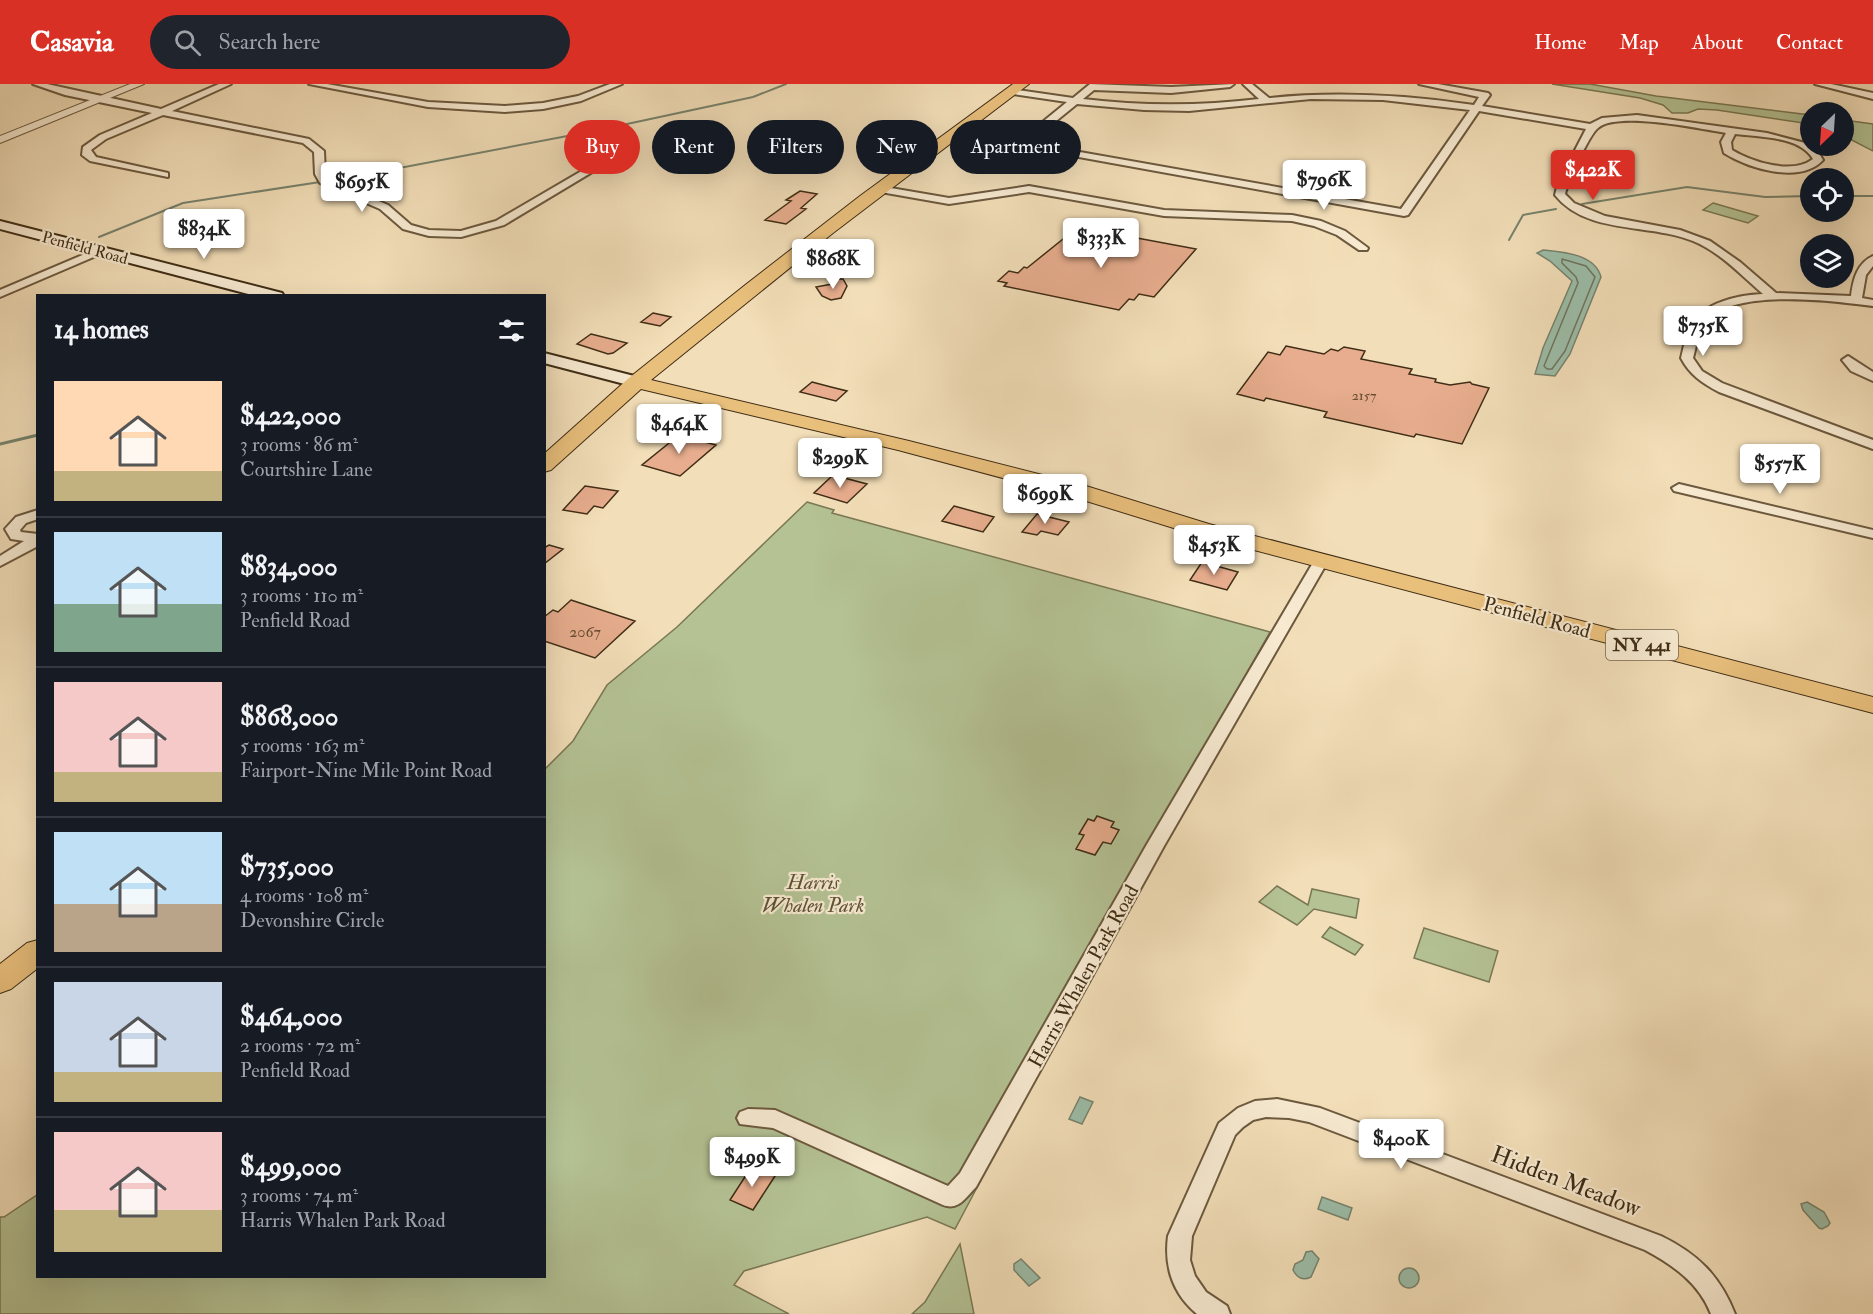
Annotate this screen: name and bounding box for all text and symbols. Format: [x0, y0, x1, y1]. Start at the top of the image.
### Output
search box [150, 15, 570, 69]
text: Casavia [30, 25, 114, 60]
icon: search [171, 26, 204, 59]
text: Search here [219, 28, 320, 56]
text: Home [1534, 29, 1586, 56]
text: Map [1619, 29, 1659, 56]
text: About [1692, 29, 1743, 56]
text: Contact [1776, 29, 1843, 56]
north arrow [1800, 102, 1854, 156]
map controls [1800, 102, 1854, 288]
chip: Buy [564, 120, 640, 174]
chip: Rent [652, 120, 735, 174]
chip: Filters [747, 120, 844, 174]
chip: New [856, 120, 938, 174]
chip: Apartment [950, 120, 1081, 174]
pin: $422K [1551, 150, 1635, 201]
text: $422K [1565, 157, 1621, 182]
pin: $796K [1282, 160, 1366, 211]
pin: $695K [320, 162, 404, 213]
text: $796K [1297, 167, 1351, 192]
button: locate [1800, 168, 1854, 222]
text: $695K [335, 169, 389, 194]
pin: $834K [162, 209, 246, 260]
text: $834K [177, 216, 231, 241]
pin: $333K [1059, 218, 1143, 269]
text: $333K [1077, 225, 1125, 250]
street label: Penfield Road [40, 227, 130, 269]
button: layers [1800, 234, 1854, 288]
pin: $868K [791, 239, 875, 290]
text: $868K [806, 246, 860, 271]
pin: $735K [1661, 306, 1745, 357]
text: $735K [1678, 313, 1728, 338]
text: 14 homes [54, 314, 149, 346]
icon: filters [495, 314, 528, 347]
house number: 2157 [1352, 387, 1377, 404]
text: $422,000 [240, 400, 341, 432]
pin: $464K [637, 404, 721, 455]
icon: home [102, 405, 174, 477]
text: $464K [651, 411, 707, 436]
text: 3 rooms · 86 m² [240, 432, 358, 457]
pin: $299K [798, 438, 882, 489]
pin: $557K [1738, 444, 1822, 495]
text: $299K [812, 445, 868, 470]
text: $557K [1754, 451, 1806, 476]
text: Courtshire Lane [240, 457, 373, 482]
pin: $699K [1003, 474, 1087, 525]
text: $699K [1017, 481, 1073, 506]
pin: $453K [1172, 525, 1256, 576]
text: $453K [1188, 532, 1240, 557]
text: $834,000 [240, 551, 338, 583]
icon: home [102, 556, 174, 628]
text: 3 rooms · 110 m² [240, 583, 363, 608]
street label: Penfield Road [1480, 591, 1593, 644]
text: Penfield Road [240, 608, 350, 633]
house number: 2067 [569, 622, 602, 642]
road number: NY 441 [1606, 630, 1678, 660]
text: $868,000 [240, 701, 338, 733]
icon: home [102, 706, 174, 778]
text: 5 rooms · 163 m² [240, 733, 365, 758]
text: Fairport-Nine Mile Point Road [240, 758, 492, 783]
text: $735,000 [240, 851, 334, 883]
icon: home [102, 856, 174, 928]
park label: Harris Whalen Park [762, 870, 864, 918]
street label: Harris Whalen Park Road [1023, 880, 1144, 1072]
text: 4 rooms · 108 m² [240, 883, 368, 908]
text: Devonshire Circle [240, 908, 384, 933]
text: $464,000 [240, 1001, 343, 1033]
icon: home [102, 1006, 174, 1078]
text: 2 rooms · 72 m² [240, 1033, 360, 1058]
text: Penfield Road [240, 1058, 350, 1083]
pin: $400K [1359, 1119, 1443, 1170]
text: $400K [1373, 1126, 1429, 1151]
pin: $499K [710, 1137, 794, 1188]
street label: Hidden Meadow [1487, 1139, 1646, 1225]
text: $499K [724, 1144, 780, 1169]
text: $499,000 [240, 1151, 342, 1183]
icon: home [102, 1156, 174, 1228]
text: 3 rooms · 74 m² [240, 1183, 358, 1208]
text: Harris Whalen Park Road [240, 1208, 446, 1233]

